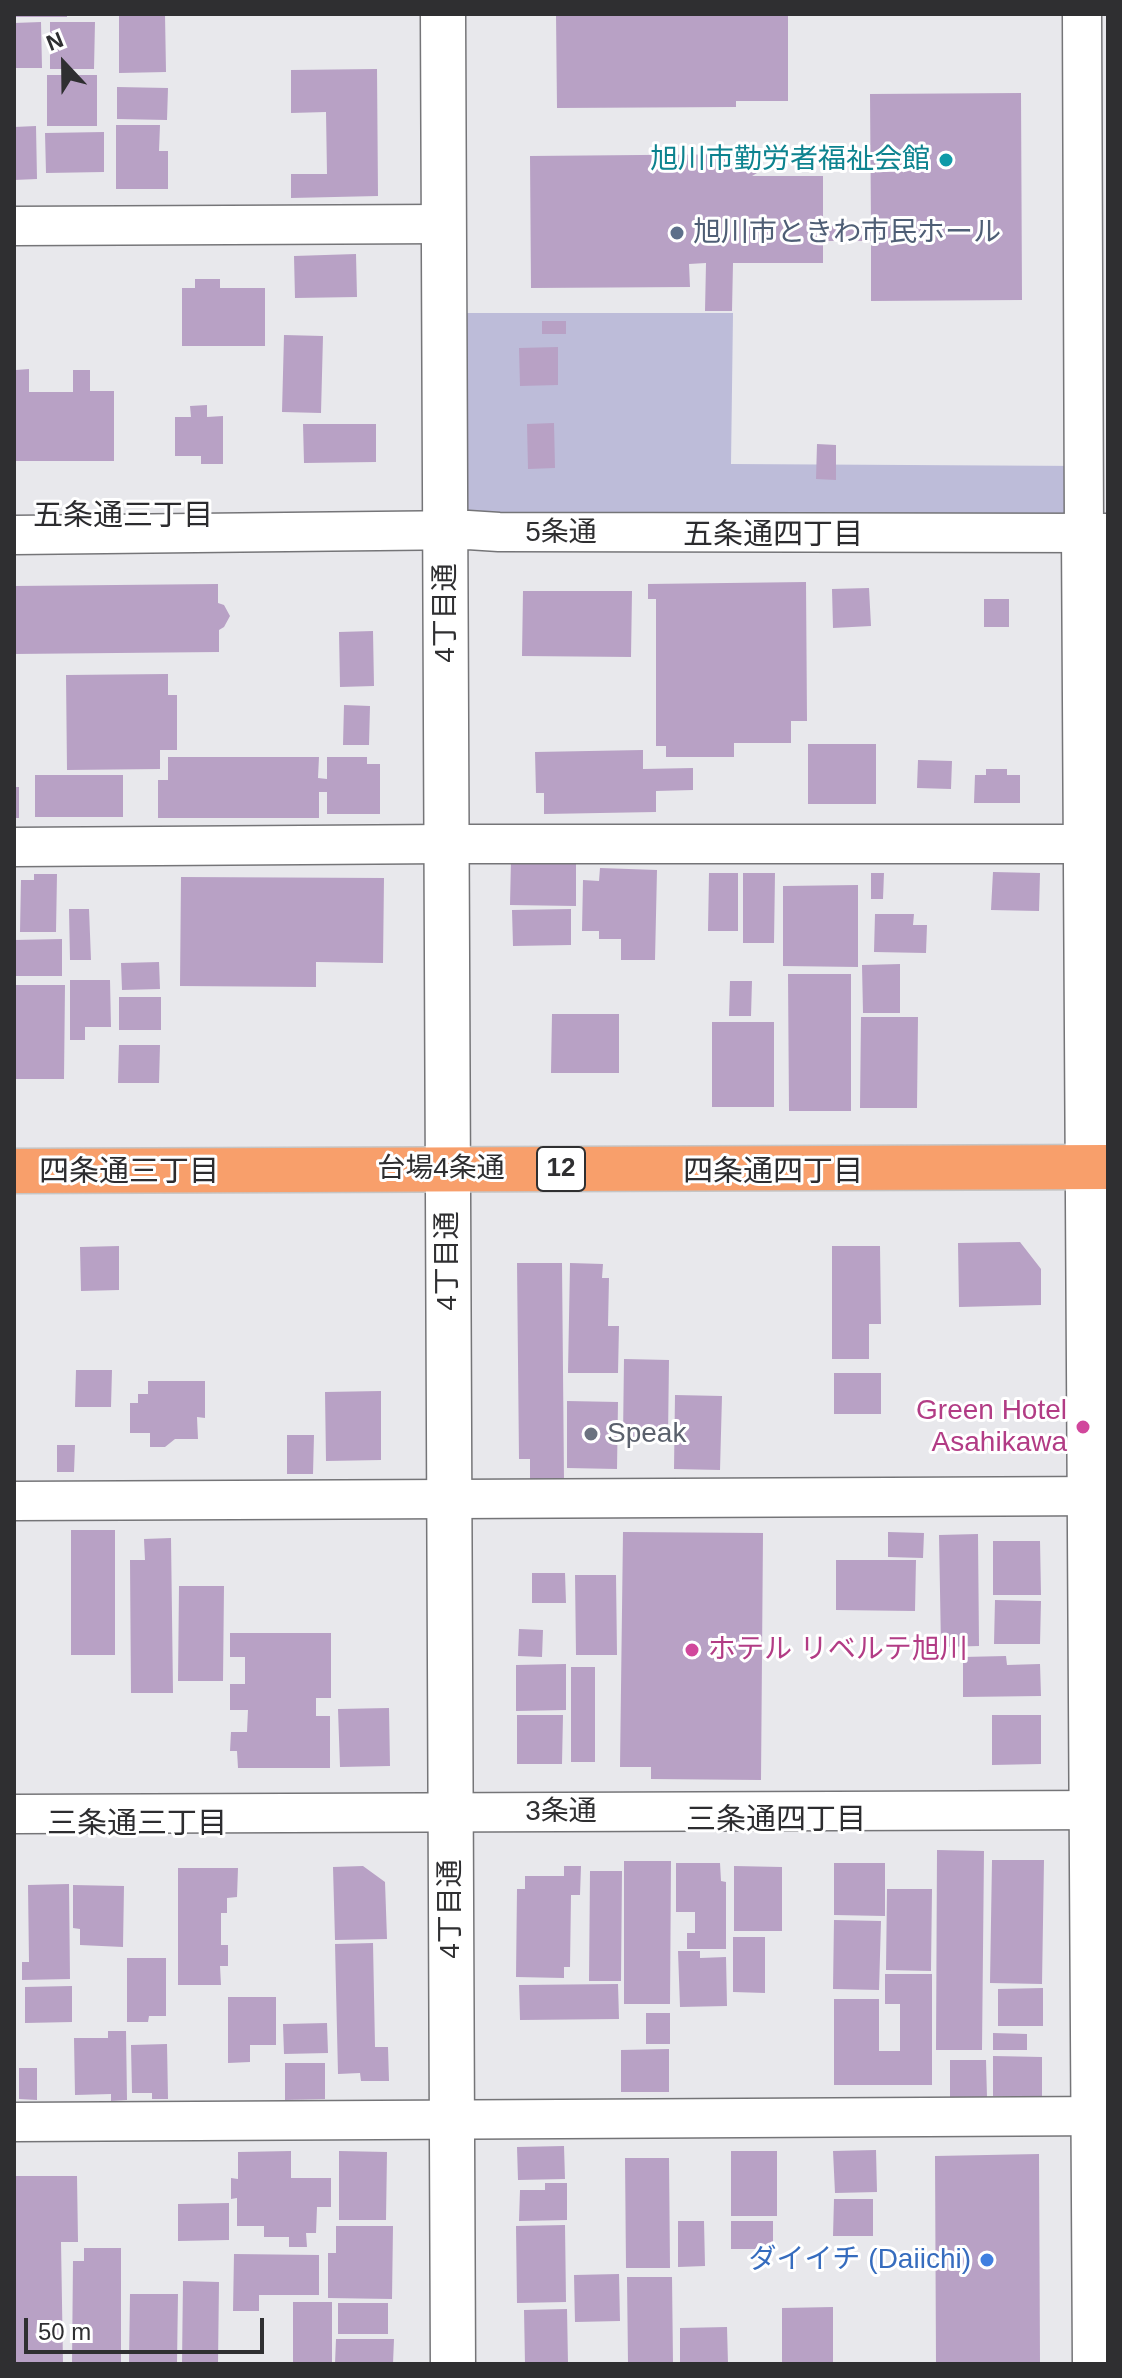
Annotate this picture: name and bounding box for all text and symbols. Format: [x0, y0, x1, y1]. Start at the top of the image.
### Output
north arrow [24, 24, 104, 104]
text: N [43, 27, 67, 56]
place label: 旭川市勤労者福祉会館 [650, 143, 930, 177]
marker: 旭川市勤労者福祉会館 [937, 151, 955, 169]
place label: 旭川市ときわ市民ホール [693, 216, 1001, 250]
marker: 旭川市ときわ市民ホール [668, 224, 686, 242]
district label: 五条通三丁目 [33, 499, 213, 535]
street label: 5条通 [525, 516, 597, 550]
district label: 五条通四丁目 [683, 518, 863, 554]
street label: 4丁目通 [429, 563, 463, 663]
road number: 12 [537, 1147, 585, 1191]
street label: 台場4条通 [377, 1152, 505, 1186]
district label: 四条通三丁目 [39, 1155, 219, 1191]
district label: 四条通四丁目 [683, 1155, 863, 1191]
street label: 4丁目通 [431, 1211, 465, 1311]
place label: Green Hotel Asahikawa [916, 1394, 1067, 1460]
place label: Speak [607, 1417, 686, 1451]
marker: Green Hotel Asahikawa [1074, 1418, 1092, 1436]
marker: Speak [582, 1425, 600, 1443]
place label: ホテル リベルテ旭川 [708, 1633, 968, 1667]
marker: ホテル リベルテ旭川 [683, 1641, 701, 1659]
street label: 3条通 [525, 1795, 597, 1829]
district label: 三条通四丁目 [686, 1803, 866, 1839]
district label: 三条通三丁目 [47, 1807, 227, 1843]
street label: 4丁目通 [434, 1859, 468, 1959]
place label: ダイイチ (Daiichi) [749, 2243, 971, 2277]
marker: ダイイチ (Daiichi) [978, 2251, 996, 2269]
scale bar [28, 2302, 268, 2352]
text: 50 m [38, 2318, 91, 2345]

